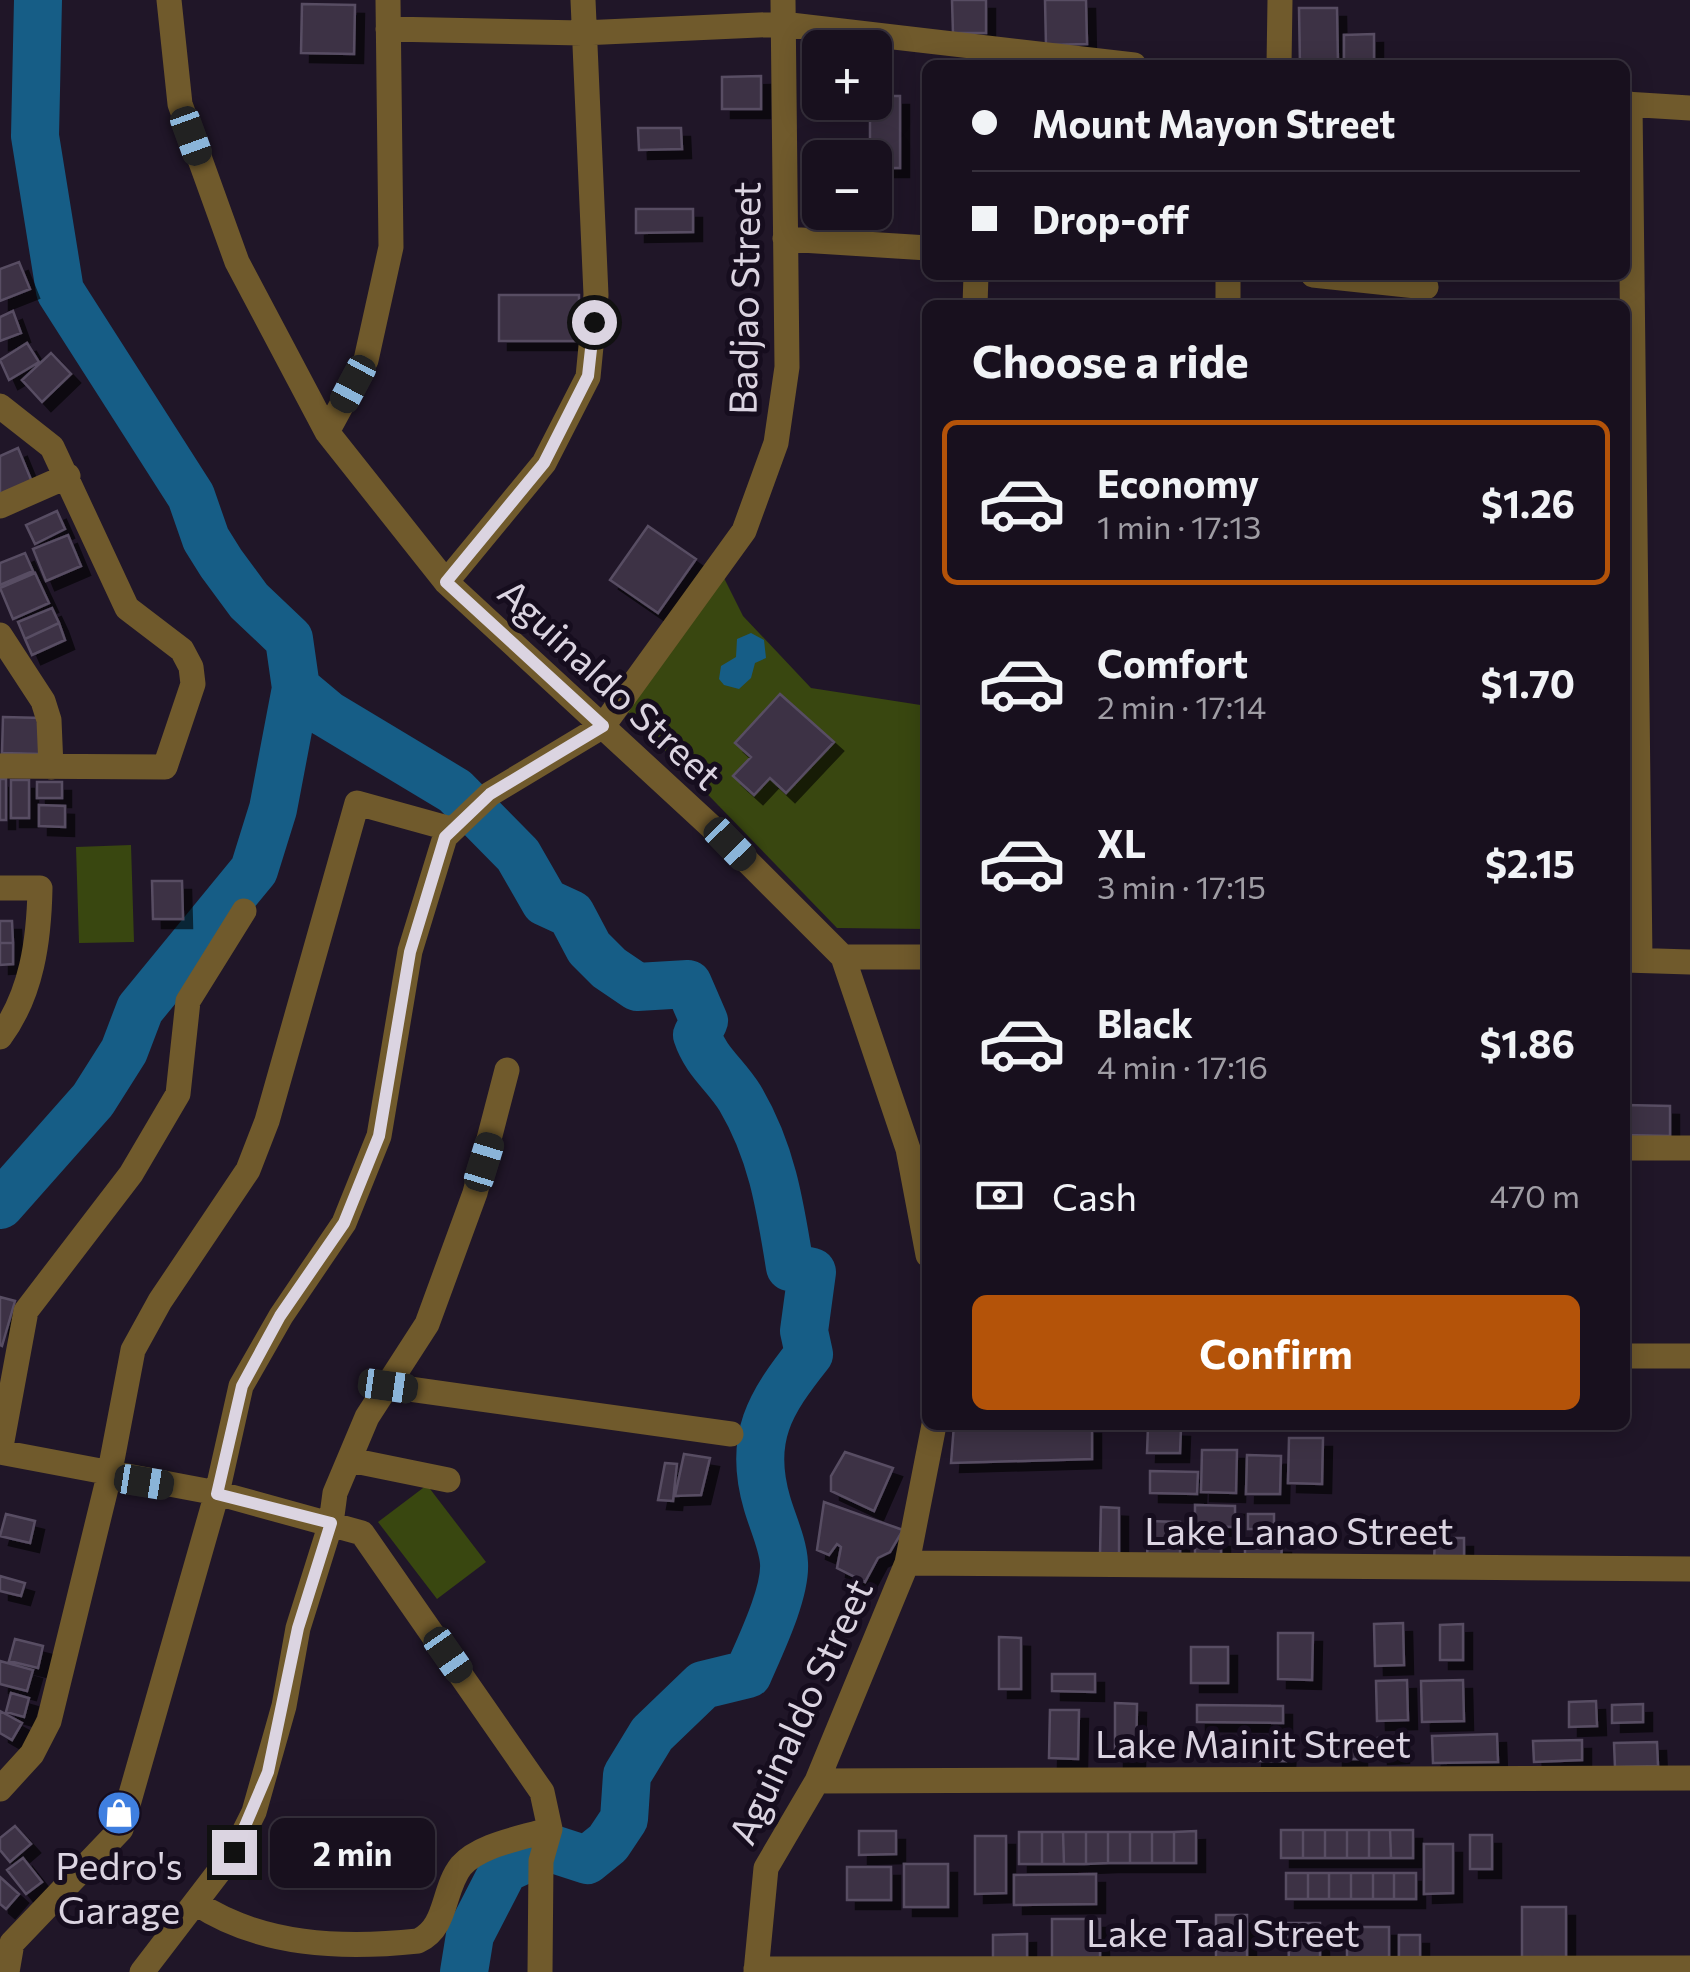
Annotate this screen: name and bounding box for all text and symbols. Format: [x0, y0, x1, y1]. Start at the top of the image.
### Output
map controls [802, 30, 892, 230]
button: + [802, 30, 892, 120]
text: Mount Mayon Street [1032, 99, 1395, 146]
car [167, 103, 215, 169]
button: − [802, 140, 892, 230]
street label: Badjao Street [717, 181, 769, 415]
text: Drop-off [1032, 195, 1189, 242]
route start [572, 300, 617, 345]
text: Choose a ride [972, 332, 1249, 387]
car [326, 350, 380, 418]
icon: car [977, 458, 1067, 548]
text: Economy [1097, 459, 1259, 506]
text: $1.26 [1481, 479, 1575, 526]
text: 1 min · 17:13 [1097, 506, 1261, 546]
street label: Aguinaldo Street [490, 568, 732, 798]
icon: car [977, 638, 1067, 728]
text: Comfort [1097, 639, 1248, 686]
text: $1.70 [1480, 659, 1575, 706]
text: 2 min · 17:14 [1097, 686, 1266, 726]
car [698, 812, 762, 876]
icon: car [977, 818, 1067, 908]
text: XL [1097, 819, 1146, 866]
text: $2.15 [1485, 839, 1575, 886]
text: 3 min · 17:15 [1097, 866, 1266, 906]
icon: car [977, 998, 1067, 1088]
text: Black [1097, 999, 1193, 1046]
text: $1.86 [1479, 1019, 1575, 1066]
text: 4 min · 17:16 [1097, 1046, 1268, 1086]
car [461, 1129, 507, 1195]
icon: cash [972, 1168, 1027, 1223]
text: Cash [1052, 1172, 1137, 1219]
text: 470 m [1490, 1175, 1580, 1215]
button: Confirm [972, 1295, 1580, 1410]
car [356, 1367, 420, 1405]
car [112, 1462, 176, 1502]
street label: Lake Lanao Street [1144, 1506, 1454, 1553]
street label: Aguinaldo Street [717, 1571, 881, 1851]
car [419, 1622, 477, 1688]
street label: Lake Mainit Street [1095, 1719, 1411, 1766]
shop icon: Pedro's Garage [96, 1790, 142, 1836]
callout: 2 min [269, 1817, 434, 1887]
route end [212, 1830, 257, 1875]
text: 2 min [313, 1833, 392, 1873]
place label: Pedro's Garage [55, 1841, 183, 1932]
street label: Lake Taal Street [1086, 1908, 1360, 1955]

